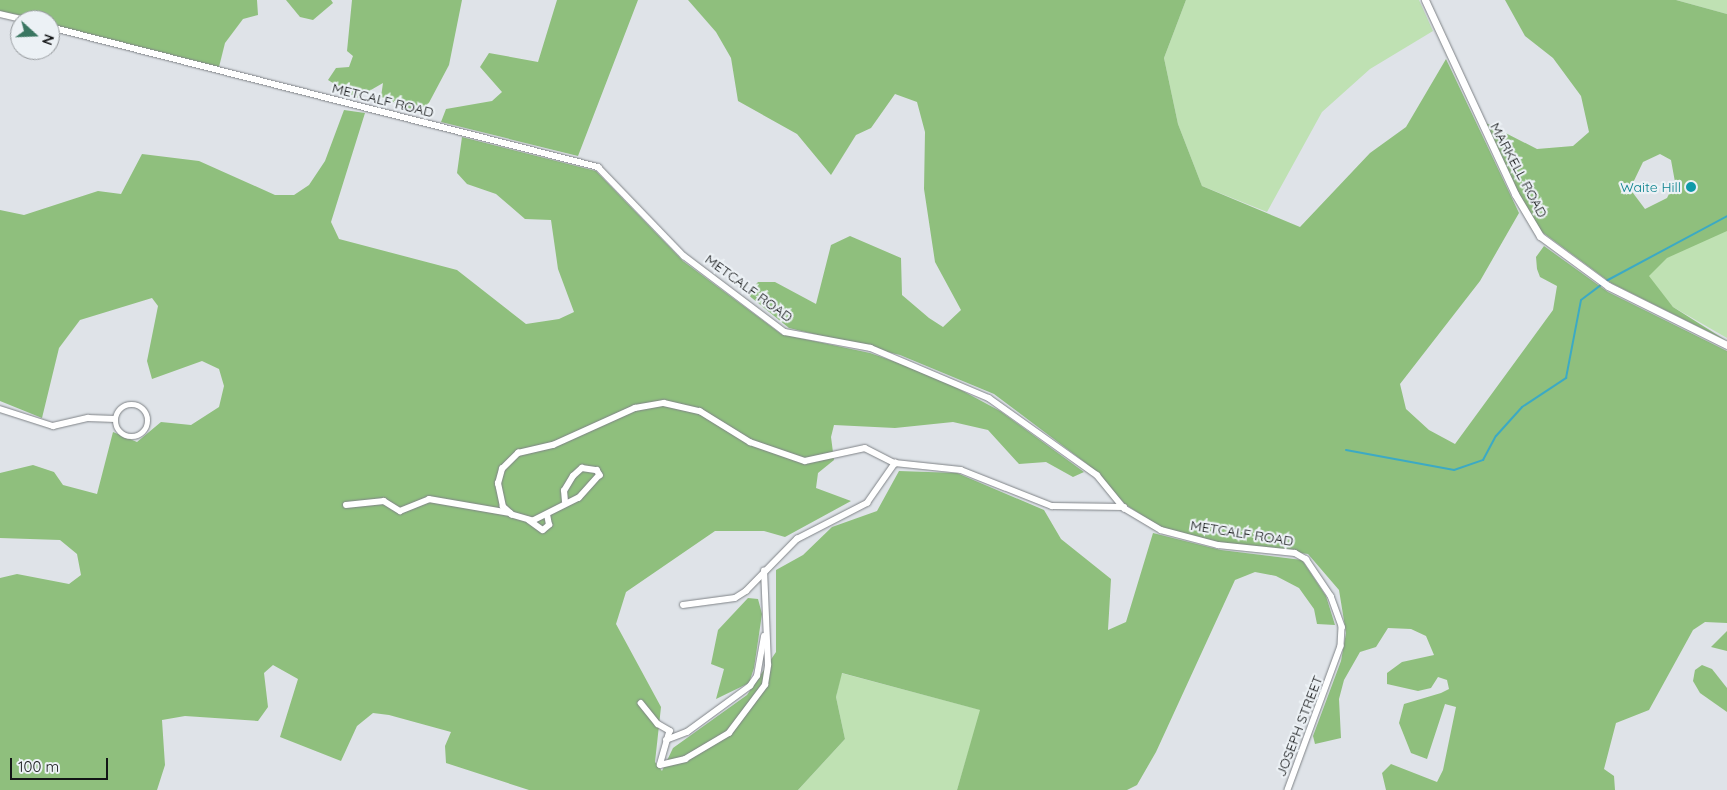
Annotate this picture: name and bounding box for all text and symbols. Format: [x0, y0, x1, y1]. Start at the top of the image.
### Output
north arrow [10, 10, 60, 60]
text: N [38, 32, 58, 48]
street label: METCALF ROAD [330, 79, 436, 121]
street label: MARKELL ROAD [1487, 120, 1551, 220]
place label: Waite Hill [1620, 179, 1681, 195]
marker: Waite Hill [1685, 181, 1697, 193]
street label: METCALF ROAD [702, 251, 796, 325]
street label: METCALF ROAD [1189, 517, 1295, 549]
street label: JOSEPH STREET [1272, 673, 1326, 779]
scale bar [12, 748, 110, 780]
text: 100 m [18, 757, 59, 776]

